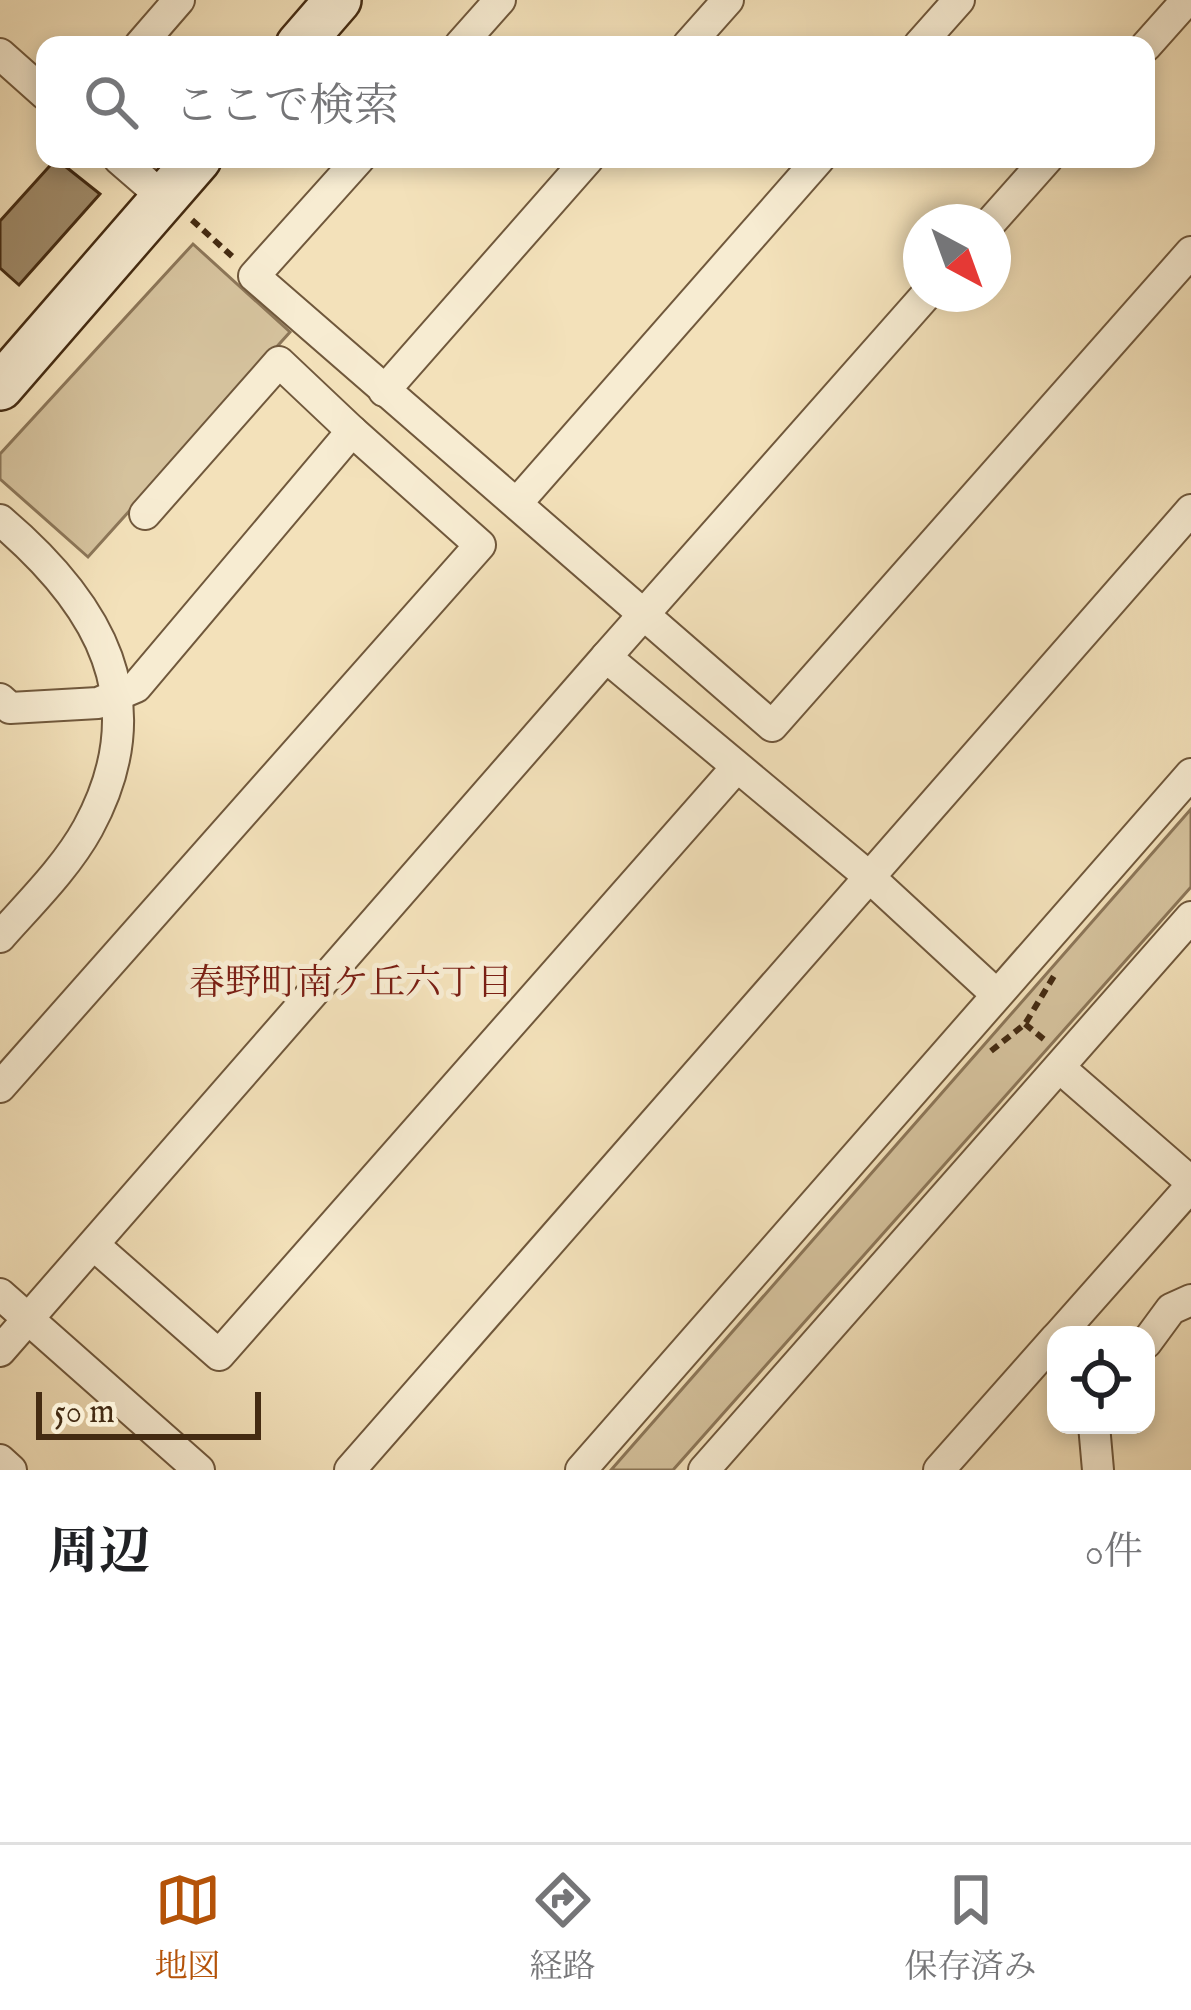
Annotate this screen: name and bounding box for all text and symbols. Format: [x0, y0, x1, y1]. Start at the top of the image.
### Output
search box [36, 36, 1155, 168]
icon: search [78, 69, 144, 135]
text: ここで検索 [174, 79, 399, 136]
north arrow [903, 204, 1011, 312]
district label: 春野町南ケ丘六丁目 [189, 961, 513, 1007]
map controls [1047, 1326, 1155, 1434]
button: locate [1047, 1326, 1155, 1434]
scale bar [36, 1386, 261, 1439]
text: 50 m [54, 1392, 115, 1434]
text: 周辺 [48, 1522, 150, 1587]
text: 0件 [1085, 1529, 1143, 1578]
tab: 地図 [155, 1867, 221, 1989]
tab: 経路 [530, 1867, 596, 1989]
tab: 保存済み [905, 1867, 1037, 1989]

